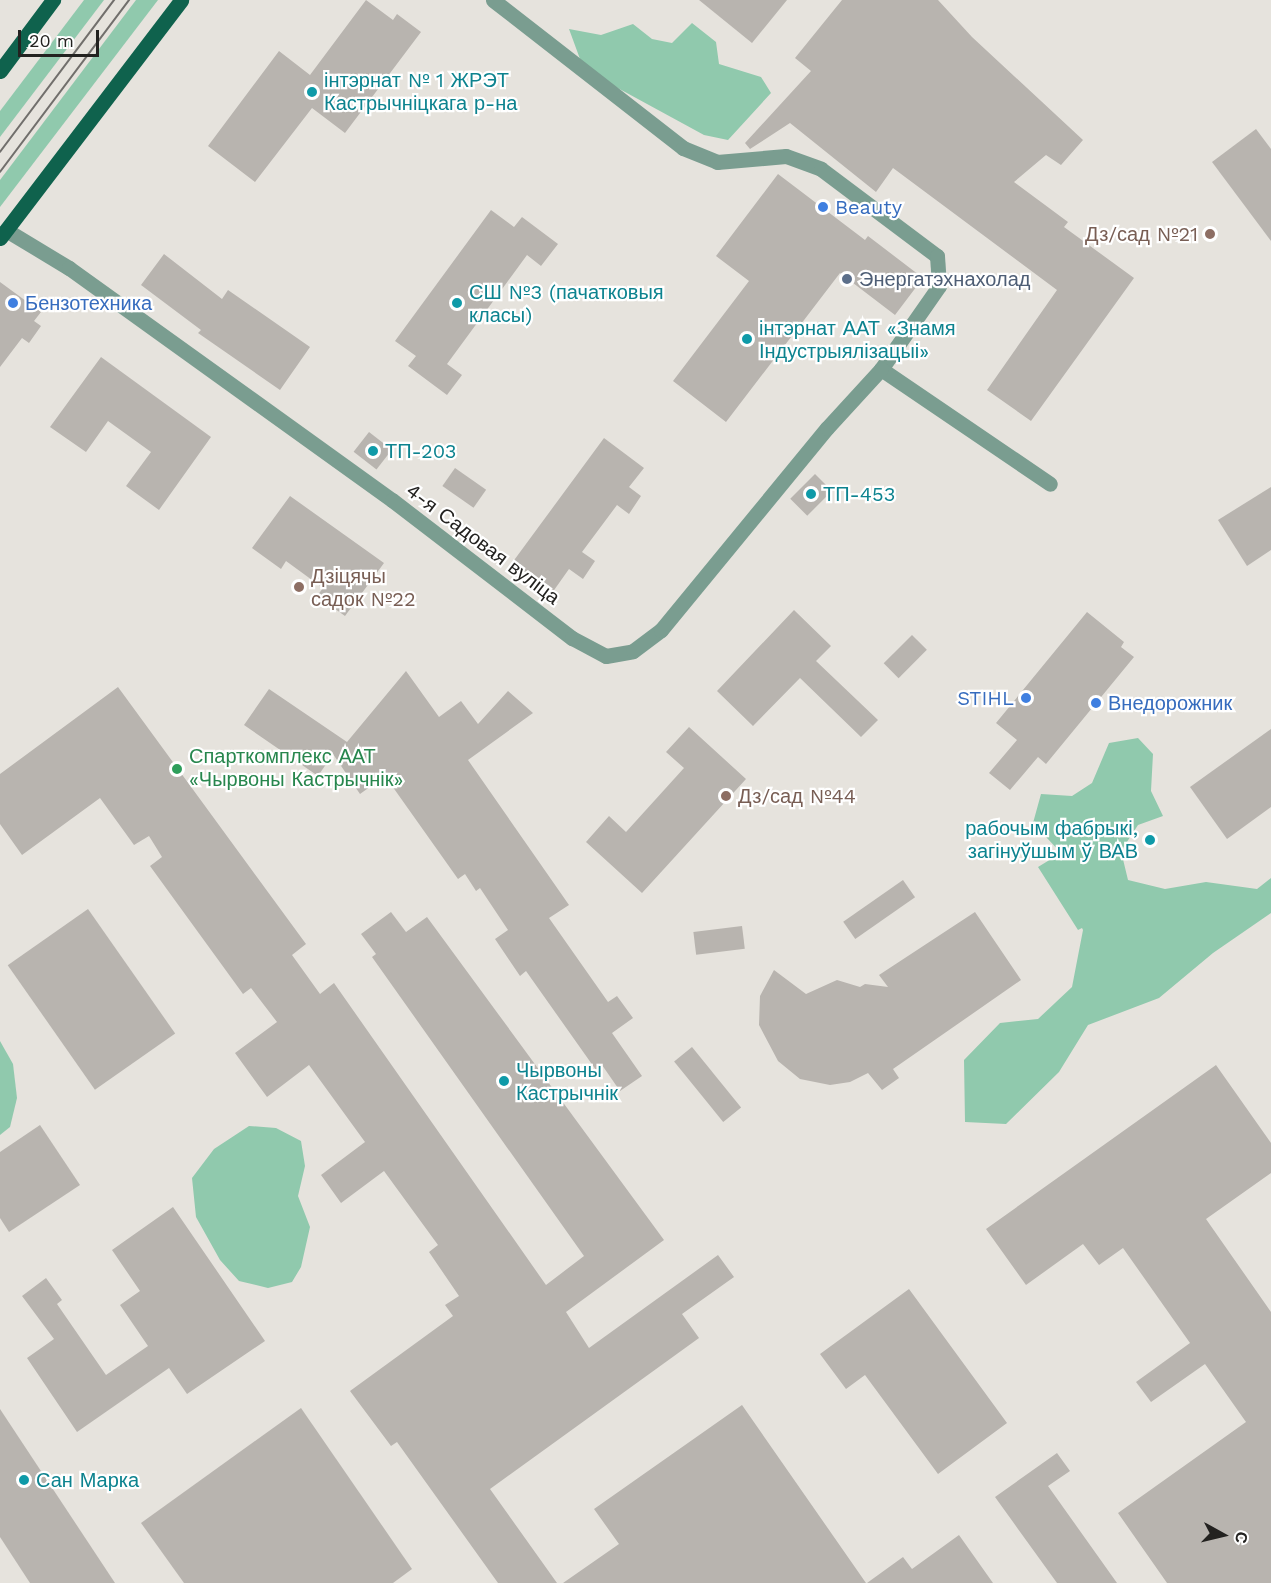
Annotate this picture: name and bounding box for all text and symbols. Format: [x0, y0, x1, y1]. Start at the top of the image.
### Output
scale bar [21, 18, 102, 56]
text: 20 m [29, 30, 74, 51]
place label: інтэрнат № 1 ЖРЭТ Кастрычніцкага р-на [324, 68, 517, 115]
marker: інтэрнат № 1 ЖРЭТ Кастрычніцкага р-на [305, 85, 319, 99]
place label: Beauty [835, 195, 902, 219]
marker: Beauty [816, 200, 830, 214]
place label: Дз/сад №21 [1085, 222, 1198, 246]
marker: Дз/сад №21 [1203, 227, 1217, 241]
place label: Энергатэхнахолад [859, 267, 1030, 291]
marker: Энергатэхнахолад [840, 272, 854, 286]
place label: СШ №3 (пачатковыя класы) [469, 280, 664, 327]
place label: Бензотехника [25, 291, 152, 315]
marker: Бензотехника [6, 296, 20, 310]
marker: СШ №3 (пачатковыя класы) [450, 296, 464, 310]
place label: інтэрнат ААТ «Знамя Індустрыялізацыі» [759, 316, 956, 363]
marker: інтэрнат ААТ «Знамя Індустрыялізацыі» [740, 332, 754, 346]
place label: ТП-203 [385, 439, 456, 463]
marker: ТП-203 [366, 444, 380, 458]
street label: 4-я Садовая вуліца [401, 478, 565, 610]
place label: ТП-453 [823, 482, 895, 506]
marker: ТП-453 [804, 487, 818, 501]
place label: Дзіцячы садок №22 [311, 564, 416, 611]
marker: Дзіцячы садок №22 [292, 580, 306, 594]
place label: STIHL [957, 686, 1014, 710]
marker: STIHL [1019, 691, 1033, 705]
place label: Внедорожник [1108, 691, 1232, 715]
marker: Внедорожник [1089, 696, 1103, 710]
place label: Спарткомплекс ААТ «Чырвоны Кастрычнік» [189, 745, 403, 792]
marker: Спарткомплекс ААТ «Чырвоны Кастрычнік» [170, 762, 184, 776]
place label: Дз/сад №44 [738, 784, 856, 808]
marker: Дз/сад №44 [719, 789, 733, 803]
place label: рабочым фабрыкі, загінуўшым ў ВАВ [965, 816, 1138, 863]
marker: рабочым фабрыкі, загінуўшым ў ВАВ [1143, 833, 1157, 847]
place label: Чырвоны Кастрычнік [516, 1058, 618, 1105]
marker: Чырвоны Кастрычнік [497, 1074, 511, 1088]
place label: Сан Марка [36, 1468, 139, 1492]
marker: Сан Марка [17, 1473, 31, 1487]
north arrow [1193, 1505, 1253, 1565]
text: С [1231, 1531, 1252, 1545]

